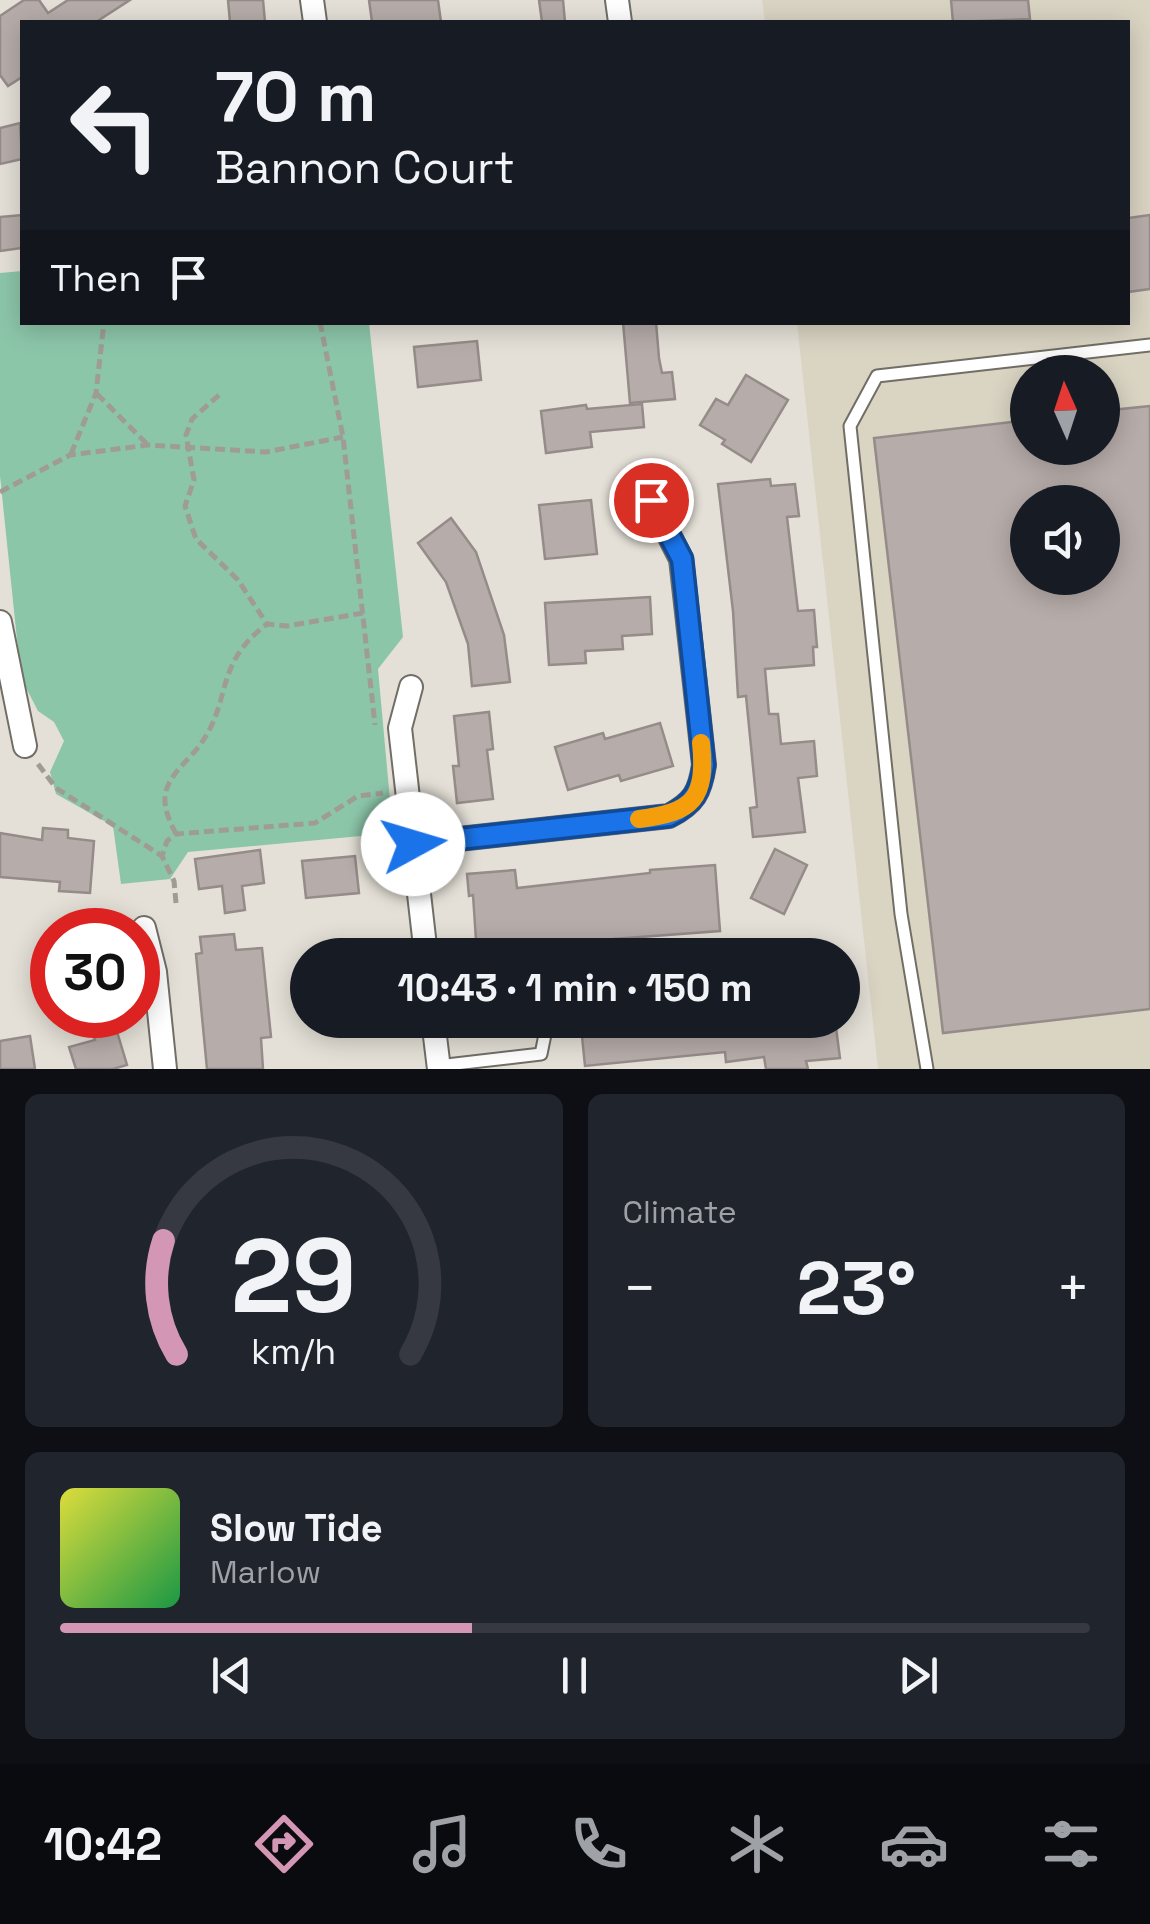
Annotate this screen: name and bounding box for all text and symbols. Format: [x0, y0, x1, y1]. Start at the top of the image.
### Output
text: 70 m [215, 52, 376, 141]
icon: left [50, 60, 180, 190]
text: Bannon Court [215, 139, 515, 196]
icon: arrive [161, 250, 216, 305]
text: Then [50, 254, 141, 302]
north arrow [1010, 355, 1120, 465]
map controls [1010, 355, 1120, 595]
pin [609, 458, 694, 543]
icon: arrive [624, 473, 679, 528]
button: sound [1010, 485, 1120, 595]
position arrow [361, 792, 465, 896]
speed limit sign: 30 [30, 908, 160, 1038]
text: 10:43 · 1 min · 150 m [397, 964, 753, 1012]
text: Climate [623, 1192, 737, 1232]
text: 29 [231, 1210, 357, 1342]
text: 23° [796, 1240, 916, 1336]
text: − [623, 1253, 657, 1323]
text: + [1056, 1253, 1090, 1323]
text: km/h [251, 1329, 336, 1374]
text: Slow Tide [210, 1504, 383, 1552]
text: Marlow [210, 1552, 321, 1592]
icon: previous [204, 1648, 259, 1703]
icon: pause [547, 1648, 602, 1703]
icon: next [891, 1648, 946, 1703]
icon: directions [249, 1809, 319, 1879]
icon: music [407, 1809, 477, 1879]
icon: phone [564, 1809, 634, 1879]
icon: climate [722, 1809, 792, 1879]
icon: car [879, 1809, 949, 1879]
icon: filters [1036, 1809, 1106, 1879]
text: 10:42 [44, 1816, 162, 1873]

